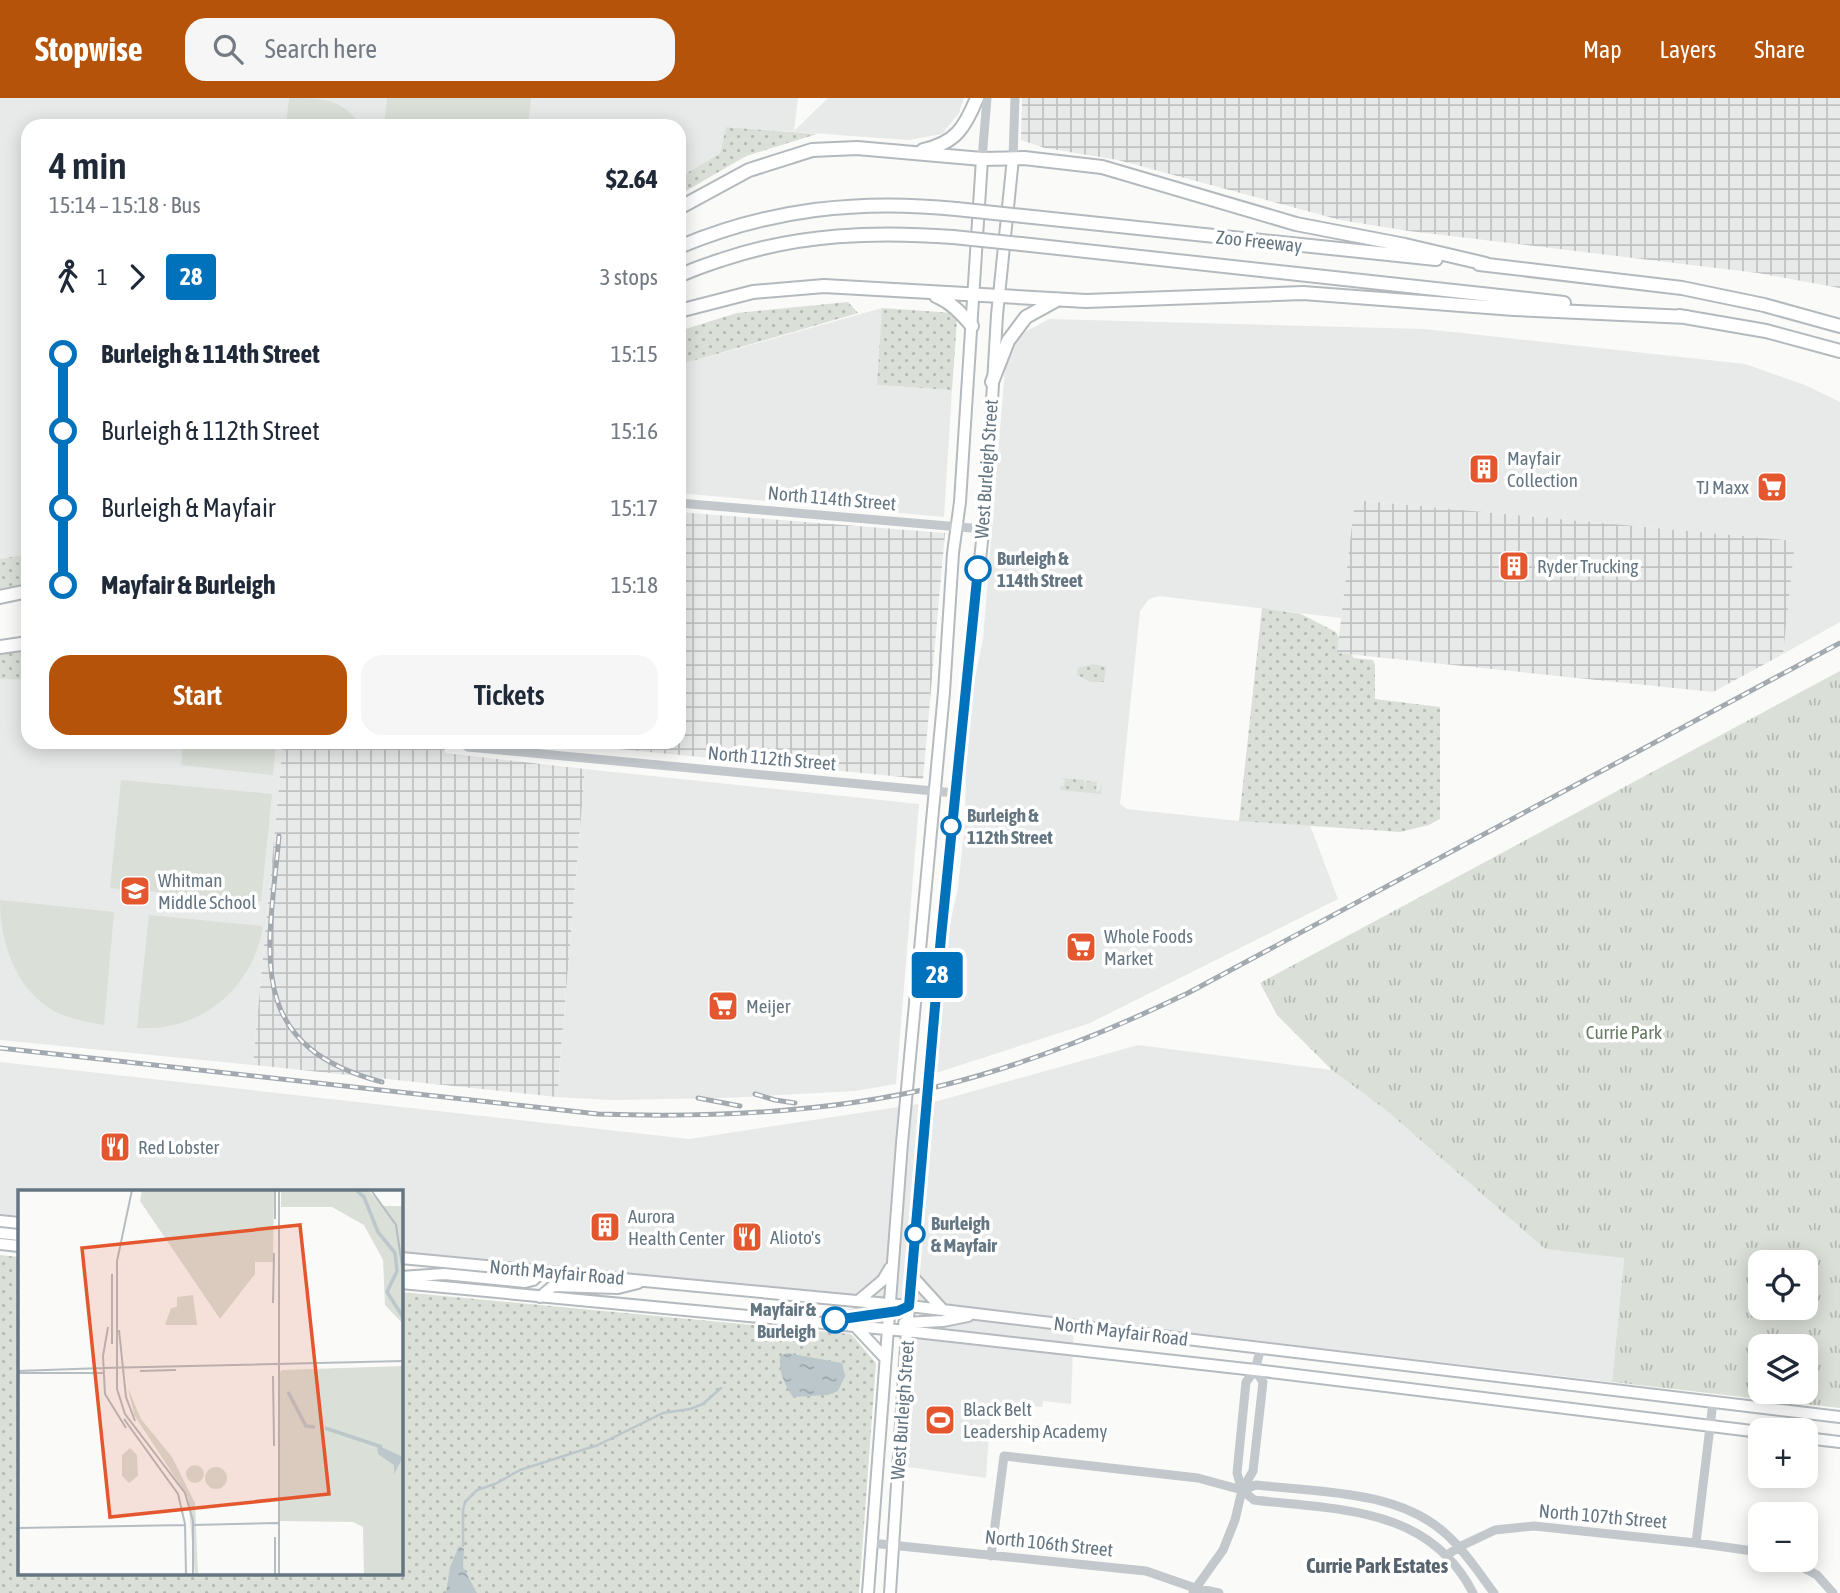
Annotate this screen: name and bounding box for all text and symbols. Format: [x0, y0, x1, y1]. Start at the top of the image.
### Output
search box [185, 18, 675, 81]
text: Stopwise [35, 30, 143, 68]
icon: search [209, 30, 247, 68]
text: Search here [265, 34, 377, 64]
text: Map [1583, 36, 1622, 63]
text: Layers [1660, 36, 1716, 63]
text: Share [1754, 36, 1805, 63]
text: 4 min [49, 144, 127, 187]
text: $2.64 [606, 164, 658, 194]
text: 15:14 – 15:18 · Bus [49, 192, 201, 218]
street label: Zoo Freeway [1215, 226, 1303, 256]
icon: walk [49, 258, 87, 296]
icon: forward [118, 258, 156, 296]
text: 28 [180, 263, 202, 290]
text: 1 [97, 264, 108, 290]
text: 3 stops [600, 264, 658, 290]
text: Burleigh & 114th Street [101, 339, 320, 369]
text: 15:15 [611, 341, 658, 367]
street label: West Burleigh Street [970, 398, 1002, 540]
text: Burleigh & 112th Street [101, 416, 320, 446]
text: 15:16 [611, 418, 658, 444]
place label: Mayfair Collection [1507, 447, 1578, 491]
building icon: Mayfair Collection [1467, 452, 1501, 486]
supermarket icon: TJ Maxx [1755, 470, 1789, 504]
place label: TJ Maxx [1696, 476, 1749, 498]
street label: North 114th Street [767, 481, 897, 515]
text: Burleigh & Mayfair [101, 493, 276, 523]
text: 15:17 [611, 495, 658, 521]
place label: Burleigh & 114th Street [997, 547, 1083, 591]
building icon: Ryder Trucking [1497, 549, 1531, 583]
place label: Ryder Trucking [1537, 555, 1639, 577]
marker: Burleigh & 114th Street [965, 556, 991, 582]
text: Mayfair & Burleigh [101, 570, 276, 600]
text: 15:18 [611, 572, 658, 598]
button: Start [49, 655, 347, 735]
button: Tickets [361, 655, 658, 735]
street label: North 112th Street [707, 741, 837, 775]
place label: Burleigh & 112th Street [967, 804, 1053, 848]
marker: Burleigh & 112th Street [941, 816, 961, 836]
place label: Whitman Middle School [158, 869, 256, 913]
school or university icon: Whitman Middle School [118, 874, 152, 908]
place label: Whole Foods Market [1104, 925, 1193, 969]
supermarket icon: Whole Foods Market [1064, 930, 1098, 964]
line badge: 28 [906, 952, 968, 998]
text: 28 [926, 961, 948, 988]
supermarket icon: Meijer [706, 989, 740, 1023]
place label: Meijer [746, 995, 791, 1017]
park label: Currie Park [1586, 1021, 1663, 1043]
restaurant icon: Red Lobster [98, 1130, 132, 1164]
place label: Red Lobster [138, 1136, 220, 1158]
inset map [18, 1190, 402, 1576]
place label: Aurora Health Center [628, 1205, 725, 1249]
building icon: Aurora Health Center [588, 1210, 622, 1244]
place label: Burleigh & Mayfair [931, 1212, 997, 1256]
restaurant icon: Alioto's [730, 1220, 764, 1254]
marker: Burleigh & Mayfair [905, 1224, 925, 1244]
place label: Alioto's [770, 1226, 821, 1248]
map controls [1748, 1250, 1818, 1572]
button: locate [1748, 1250, 1818, 1320]
street label: North Mayfair Road [489, 1255, 625, 1289]
place label: Mayfair & Burleigh [750, 1298, 817, 1342]
marker: Mayfair & Burleigh [822, 1307, 848, 1333]
street label: North Mayfair Road [1053, 1312, 1189, 1350]
button: layers [1748, 1334, 1818, 1404]
street label: West Burleigh Street [886, 1339, 918, 1481]
place label: Black Belt Leadership Academy [963, 1398, 1107, 1442]
sports icon: Black Belt Leadership Academy [923, 1403, 957, 1437]
button: + [1748, 1418, 1818, 1488]
street label: North 107th Street [1538, 1499, 1668, 1533]
button: − [1748, 1502, 1818, 1572]
street label: North 106th Street [984, 1525, 1114, 1561]
district label: Currie Park Estates [1306, 1553, 1449, 1577]

